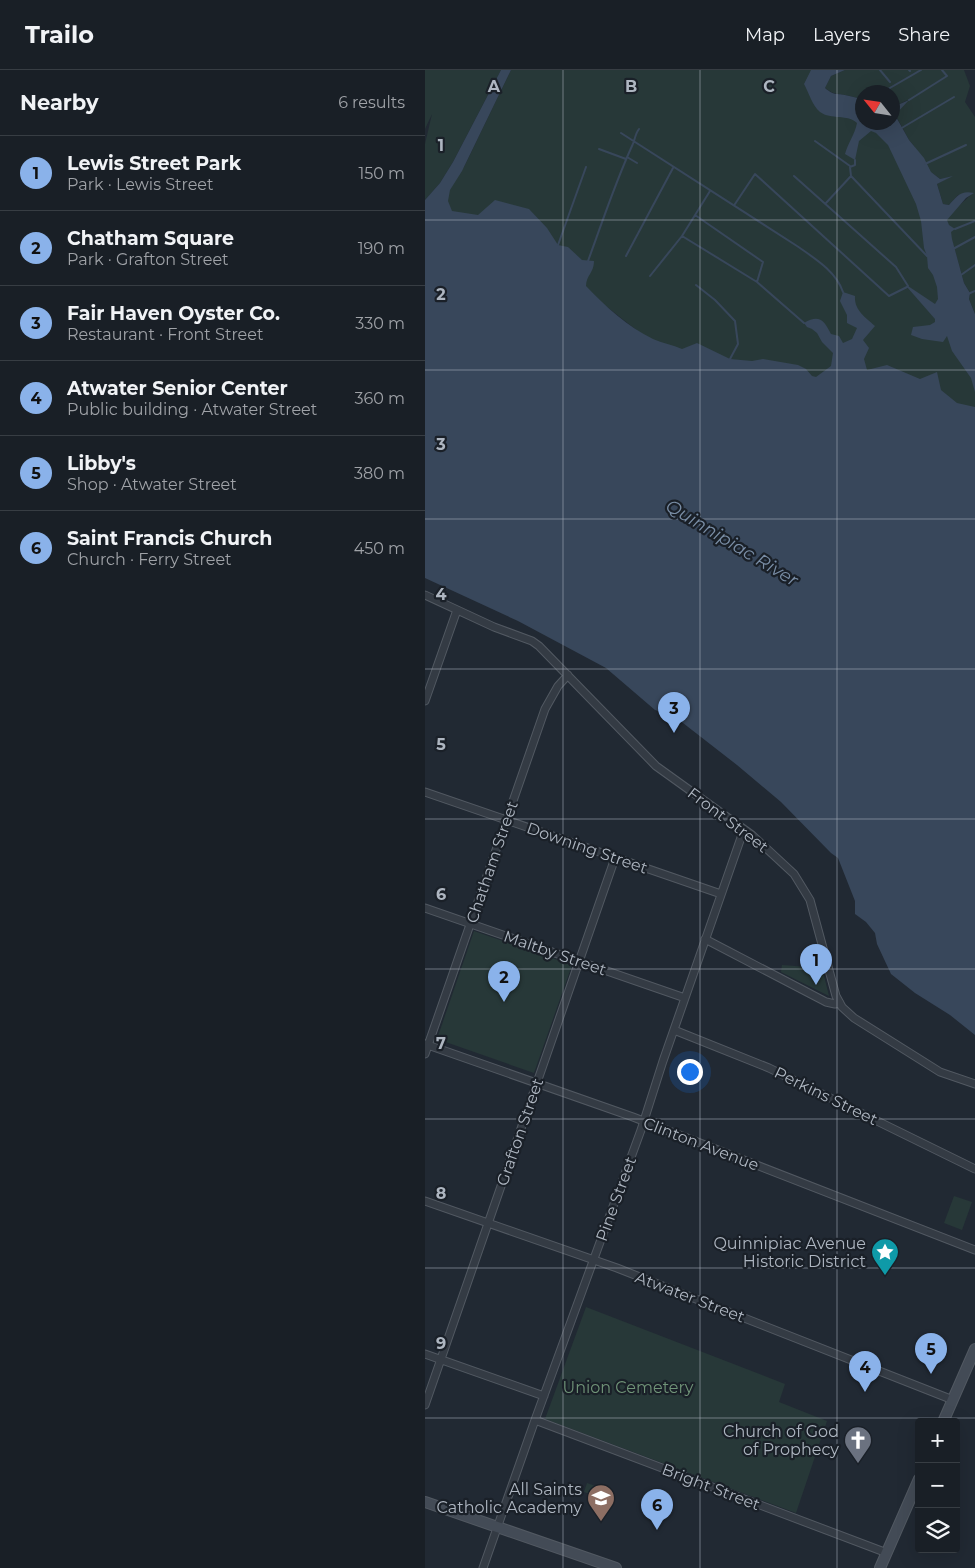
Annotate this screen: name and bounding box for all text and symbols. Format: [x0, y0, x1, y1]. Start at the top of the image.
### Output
text: Trailo [25, 20, 94, 49]
text: Map [745, 24, 785, 46]
text: Layers [813, 24, 870, 46]
text: Share [898, 24, 950, 46]
text: A [487, 77, 501, 96]
text: B [625, 77, 637, 96]
text: C [763, 77, 775, 96]
north arrow [855, 85, 900, 130]
text: Nearby [20, 90, 99, 115]
text: 6 results [338, 93, 405, 112]
text: 1 [438, 136, 444, 155]
text: Lewis Street Park [67, 152, 241, 175]
text: 1 [33, 164, 39, 183]
text: 150 m [358, 164, 405, 183]
text: Park · Lewis Street [67, 175, 214, 194]
text: Chatham Square [67, 227, 234, 250]
text: 2 [31, 239, 41, 258]
text: 190 m [358, 239, 405, 258]
text: Park · Grafton Street [67, 250, 229, 269]
text: 2 [436, 285, 446, 304]
text: Fair Haven Oyster Co. [67, 302, 280, 325]
text: 3 [31, 314, 41, 333]
text: 330 m [355, 314, 405, 333]
text: Restaurant · Front Street [67, 325, 263, 344]
text: Atwater Senior Center [67, 377, 288, 400]
text: 4 [30, 389, 42, 408]
text: 360 m [354, 389, 405, 408]
text: Public building · Atwater Street [67, 400, 317, 419]
text: 3 [435, 435, 446, 454]
text: Libby's [67, 452, 136, 475]
text: 5 [31, 464, 41, 483]
text: 380 m [354, 464, 405, 483]
text: Shop · Atwater Street [67, 475, 237, 494]
water label: Quinnipiac River [662, 495, 803, 592]
text: Saint Francis Church [67, 527, 272, 550]
text: 6 [31, 539, 41, 558]
text: 450 m [354, 539, 405, 558]
text: Church · Ferry Street [67, 550, 232, 569]
text: 4 [435, 585, 447, 604]
pin: 3 [658, 692, 690, 733]
text: 5 [436, 735, 446, 754]
street label: Front Street [684, 783, 772, 857]
street label: Chatham Street [462, 798, 522, 926]
street label: Downing Street [524, 818, 650, 878]
text: 6 [436, 885, 446, 904]
street label: Maltby Street [501, 927, 609, 980]
pin: 1 [800, 944, 832, 985]
pin: 2 [488, 961, 520, 1002]
text: 7 [436, 1034, 446, 1053]
your location [677, 1059, 703, 1085]
street label: Perkins Street [771, 1063, 881, 1129]
street label: Grafton Street [493, 1075, 547, 1188]
street label: Clinton Avenue [640, 1113, 762, 1175]
street label: Pine Street [592, 1154, 640, 1244]
text: 8 [436, 1184, 446, 1203]
place label: Quinnipiac Avenue Historic District [713, 1234, 866, 1271]
place icon: Quinnipiac Avenue Historic District [870, 1237, 900, 1276]
street label: Atwater Street [633, 1267, 748, 1327]
pin: 5 [915, 1333, 947, 1374]
text: 9 [436, 1334, 446, 1353]
pin: 4 [849, 1351, 881, 1392]
park label: Union Cemetery [563, 1378, 694, 1397]
map controls [915, 1418, 960, 1553]
button: + [915, 1418, 960, 1463]
place label: Church of God of Prophecy [723, 1422, 839, 1459]
church icon: Church of God of Prophecy [843, 1425, 873, 1464]
street label: Bright Street [659, 1460, 763, 1515]
button: − [915, 1463, 960, 1508]
place label: All Saints Catholic Academy [436, 1480, 582, 1517]
school or university icon: All Saints Catholic Academy [586, 1483, 616, 1522]
pin: 6 [641, 1489, 673, 1530]
button: layers [915, 1508, 960, 1553]

